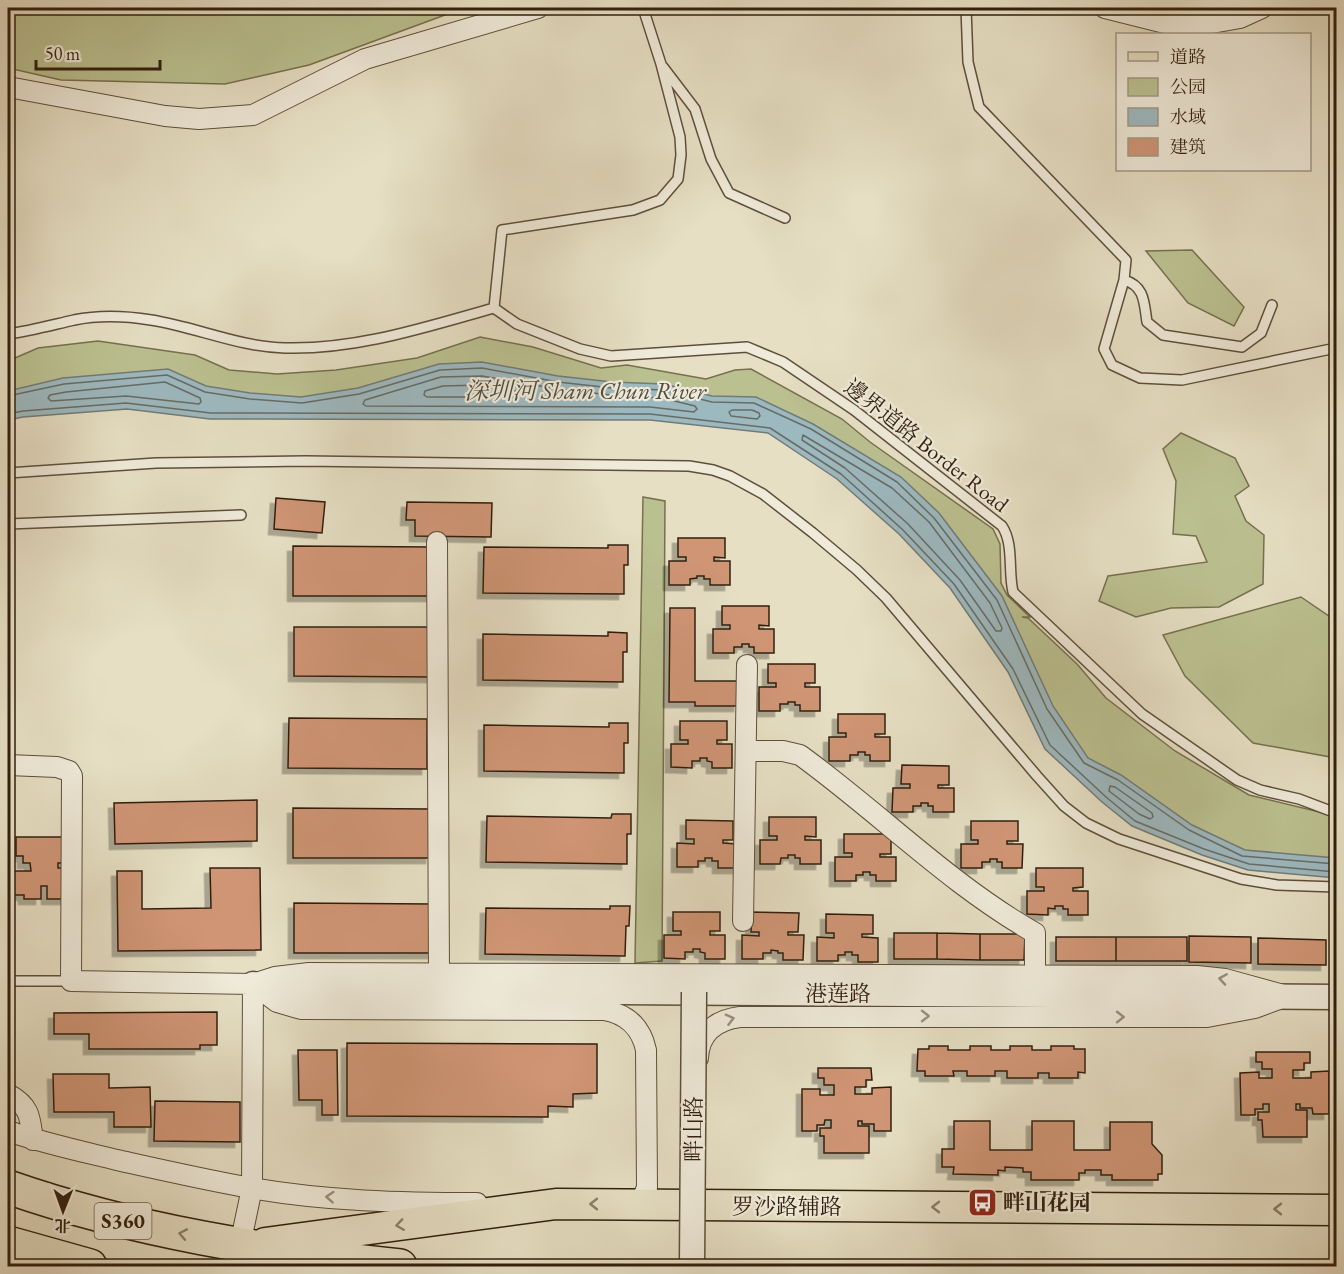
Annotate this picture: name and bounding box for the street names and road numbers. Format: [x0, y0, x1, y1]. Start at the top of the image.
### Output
street label: 邊界道路 Border Road [839, 372, 1016, 519]
street label: 港莲路 [805, 979, 871, 1008]
street label: 畔山路 [679, 1096, 708, 1162]
street label: 罗沙路辅路 [732, 1192, 842, 1221]
road number: S360 [94, 1203, 152, 1239]

